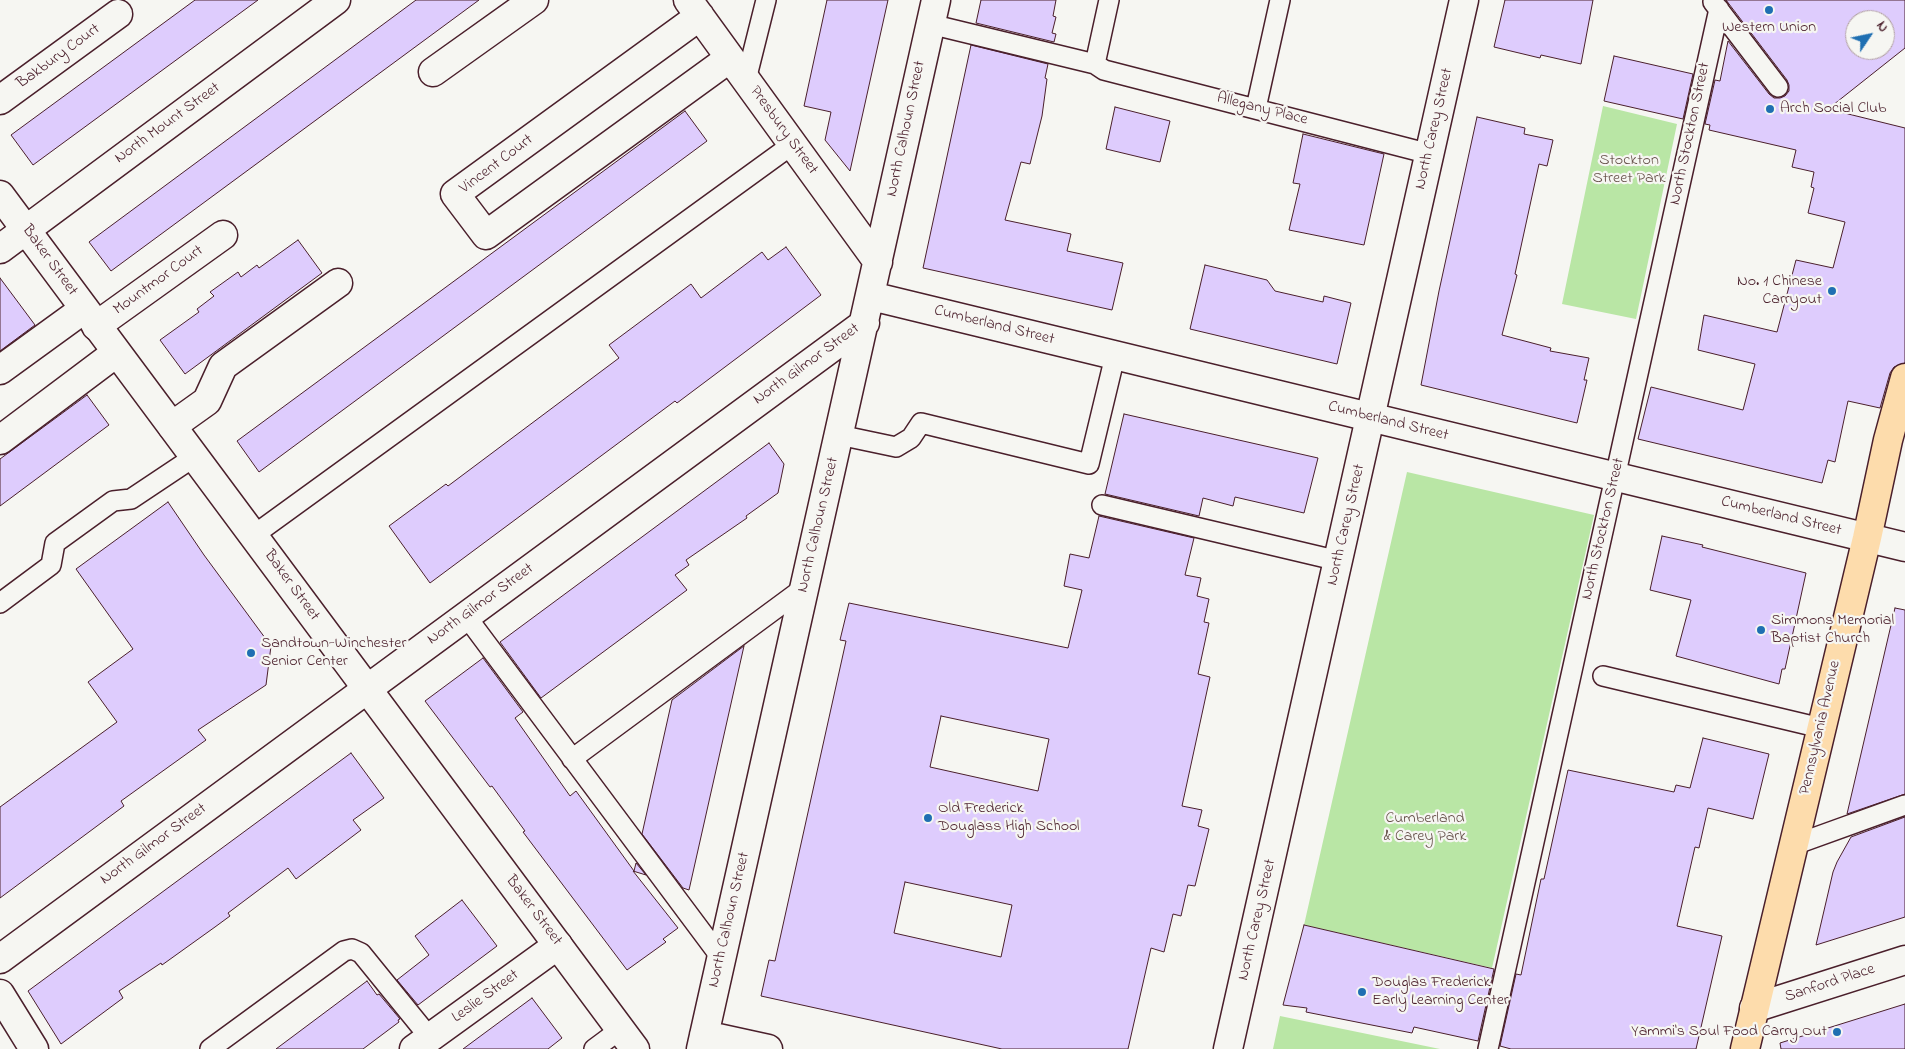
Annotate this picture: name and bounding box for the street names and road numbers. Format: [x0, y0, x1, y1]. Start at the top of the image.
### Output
street label: Bakbury Court [14, 20, 104, 94]
street label: North Calhoun Street [883, 59, 931, 199]
street label: North Stockton Street [1667, 61, 1715, 207]
street label: North Carey Street [1412, 67, 1458, 191]
street label: North Mount Street [111, 79, 225, 169]
street label: Presbury Street [745, 83, 821, 179]
street label: Allegany Place [1215, 89, 1309, 131]
street label: Vincent Court [456, 131, 538, 199]
street label: Baker Street [17, 222, 81, 300]
street label: Mountmor Court [110, 242, 208, 320]
street label: Cumberland Street [932, 302, 1056, 350]
street label: North Gilmor Street [750, 320, 864, 410]
street label: Cumberland Street [1326, 398, 1450, 446]
street label: North Calhoun Street [794, 455, 844, 595]
street label: North Stockton Street [1578, 456, 1630, 602]
street label: North Carey Street [1324, 463, 1370, 587]
street label: Cumberland Street [1719, 493, 1843, 541]
street label: Baker Street [259, 547, 323, 625]
street label: North Gilmor Street [424, 560, 538, 650]
street label: Pennsylvania Avenue [1796, 659, 1846, 797]
street label: North Gilmor Street [97, 800, 211, 890]
street label: North Calhoun Street [705, 850, 755, 990]
street label: North Carey Street [1235, 858, 1281, 982]
street label: Baker Street [500, 872, 566, 950]
street label: Sanford Place [1783, 960, 1877, 1008]
street label: Leslie Street [449, 966, 523, 1028]

